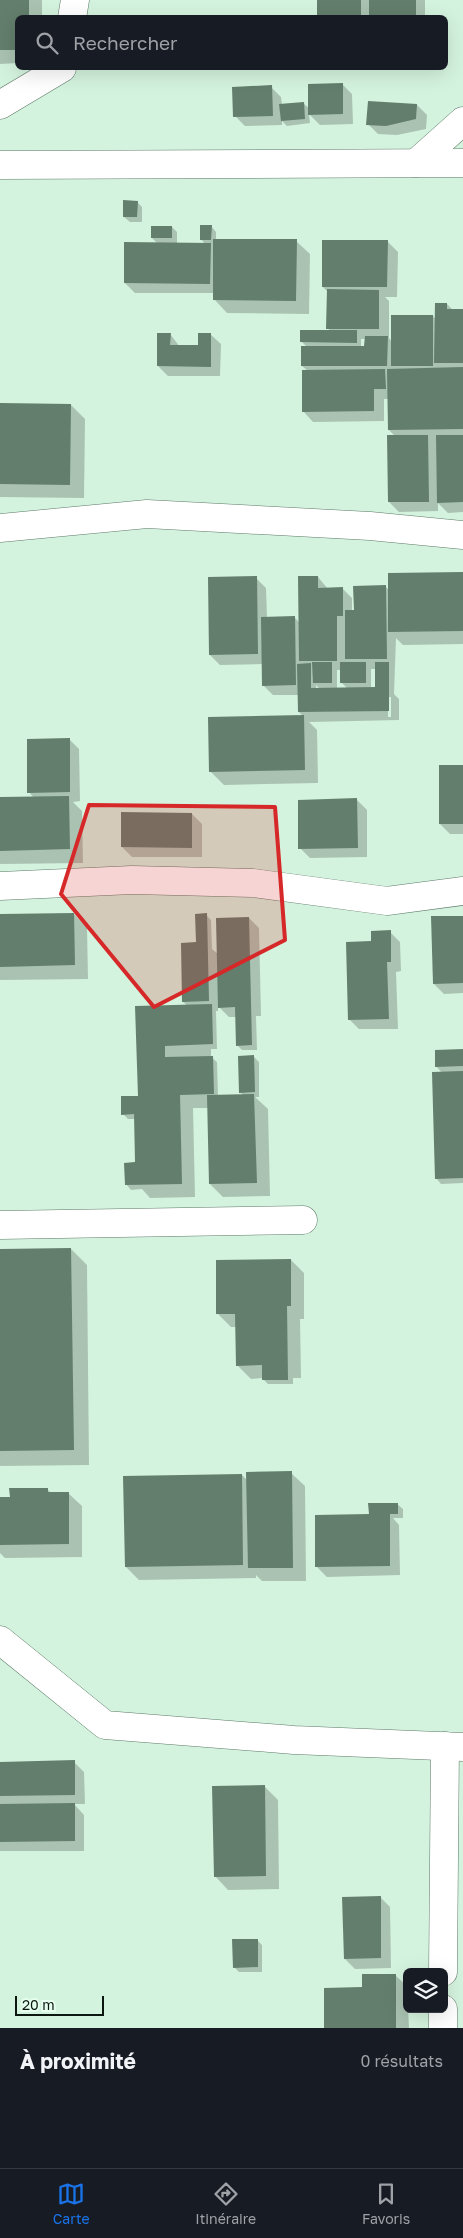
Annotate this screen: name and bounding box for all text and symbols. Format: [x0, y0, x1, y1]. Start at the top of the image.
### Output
search box [15, 15, 448, 70]
icon: search [33, 29, 61, 57]
text: Rechercher [73, 31, 178, 54]
map controls [403, 1968, 448, 2013]
button: layers [403, 1968, 448, 2013]
scale bar [15, 1993, 104, 2016]
text: 20 m [22, 1996, 55, 2013]
text: À proximité [20, 2048, 136, 2074]
text: 0 résultats [361, 2051, 443, 2071]
tab: Carte [53, 2180, 90, 2227]
tab: Itinéraire [195, 2180, 256, 2227]
tab: Favoris [362, 2180, 410, 2227]

